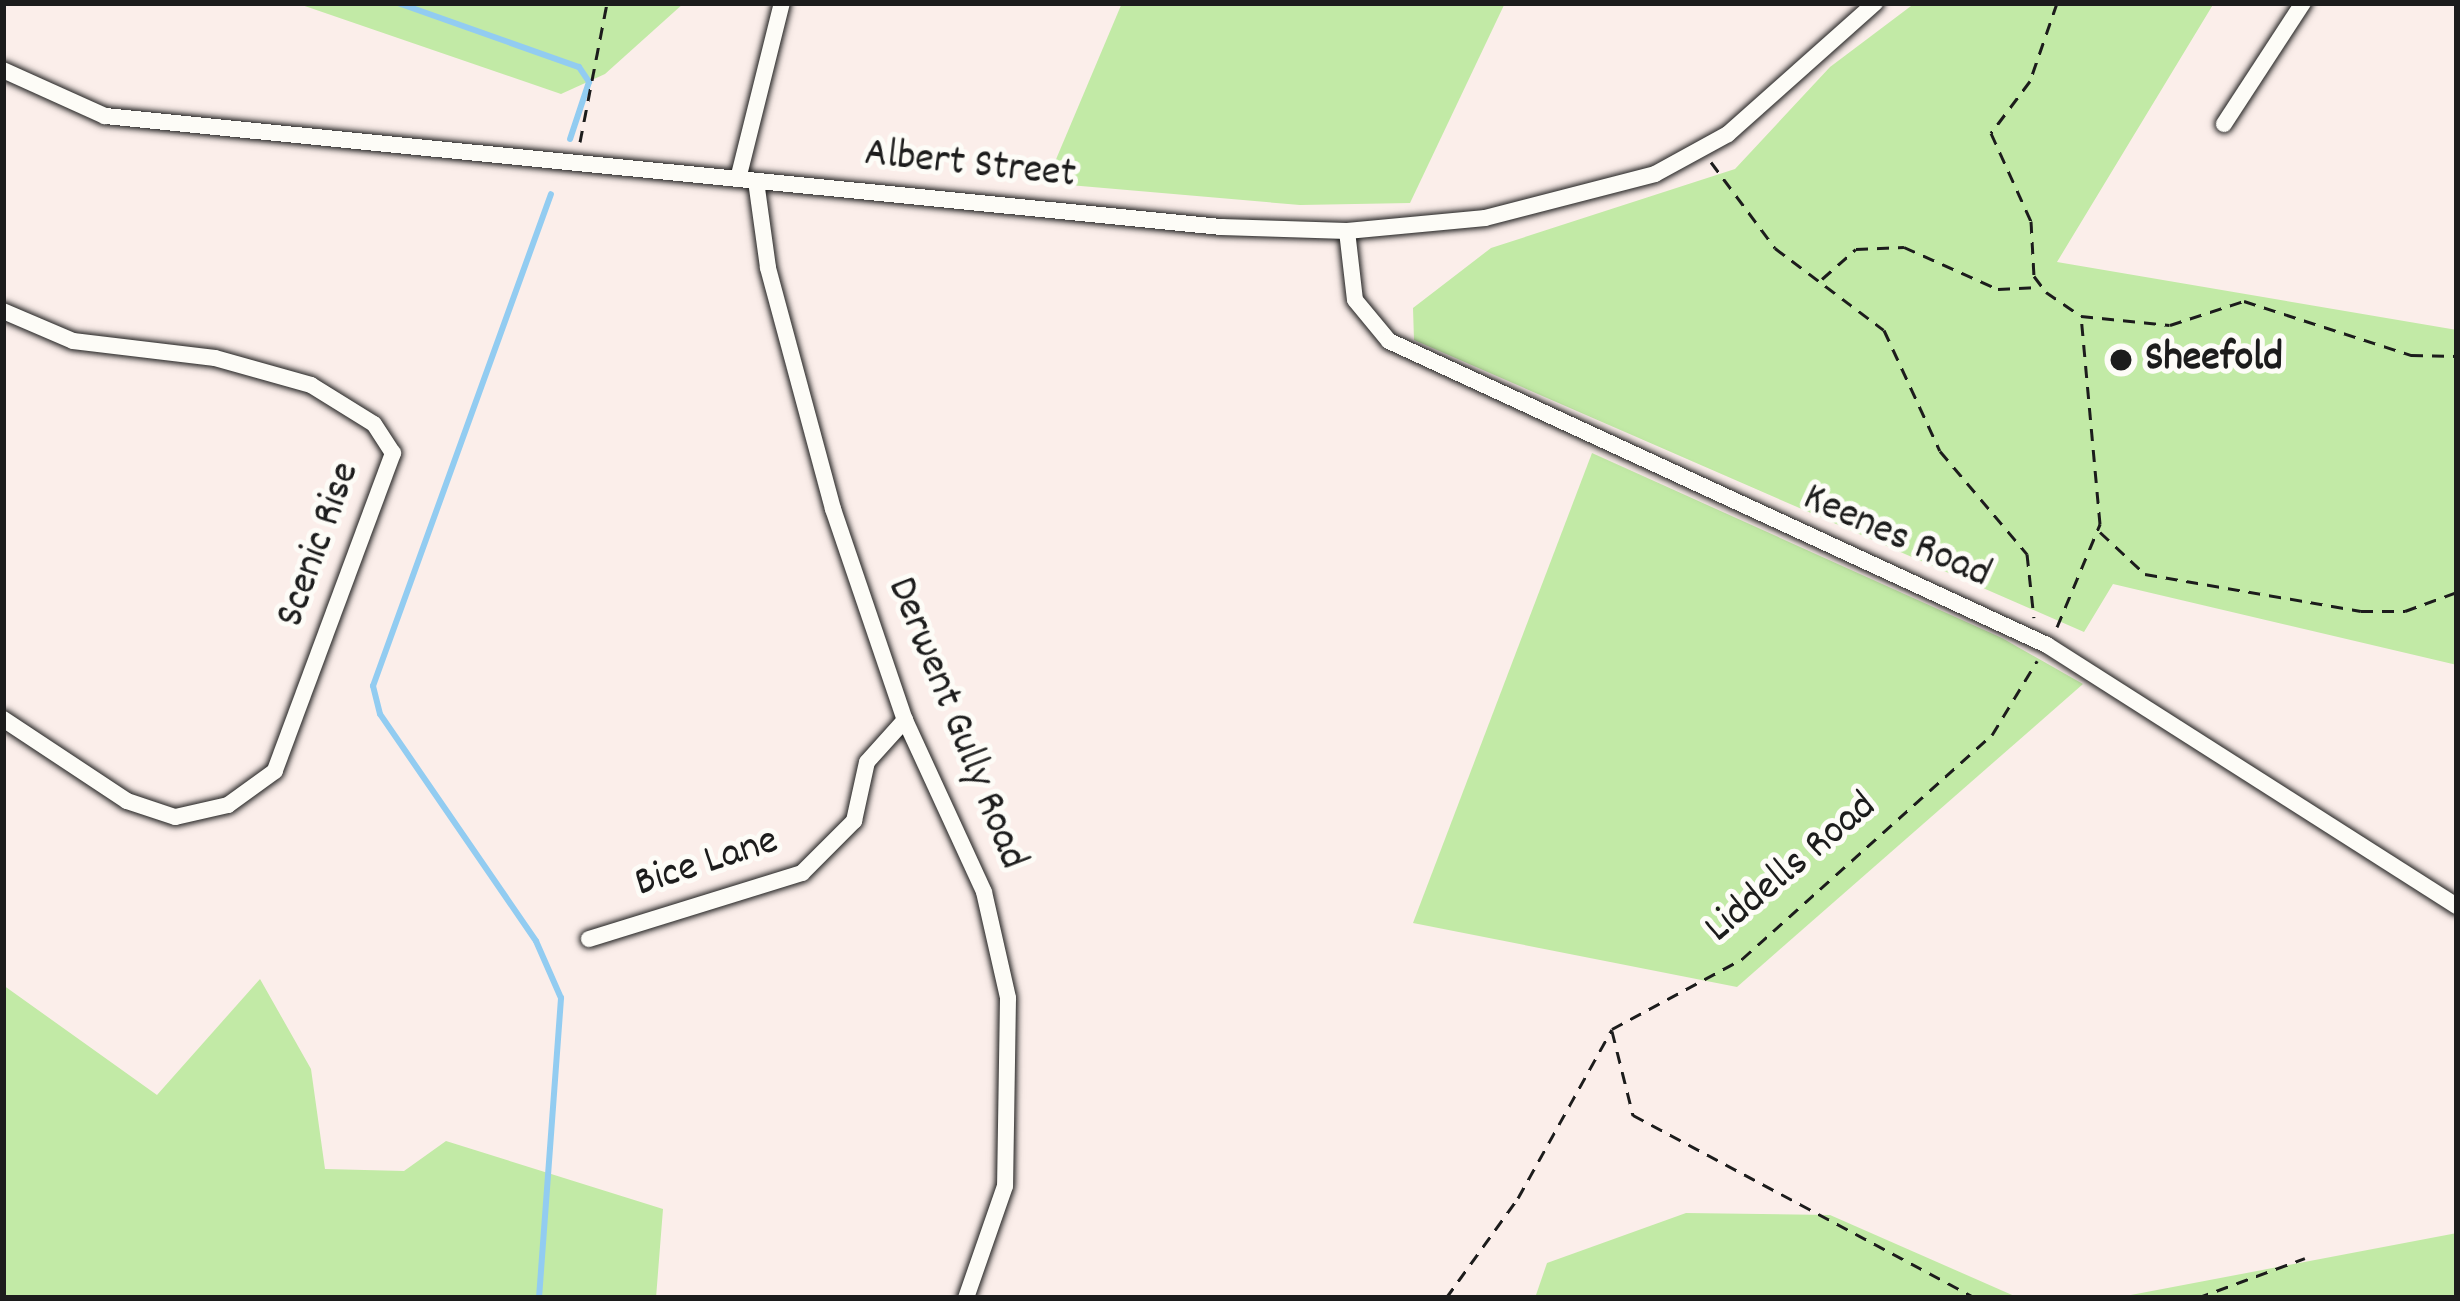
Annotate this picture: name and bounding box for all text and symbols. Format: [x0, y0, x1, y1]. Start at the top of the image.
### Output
street label: Albert Street [862, 130, 1078, 202]
place label: Sheefold [2145, 335, 2283, 385]
marker: Sheefold [2108, 347, 2134, 373]
street label: Scenic Rise [267, 456, 373, 634]
street label: Keenes Road [1794, 474, 1998, 602]
street label: Derwent Gully Road [874, 571, 1036, 877]
street label: Liddells Road [1696, 783, 1888, 955]
street label: Bice Lane [629, 817, 785, 911]

